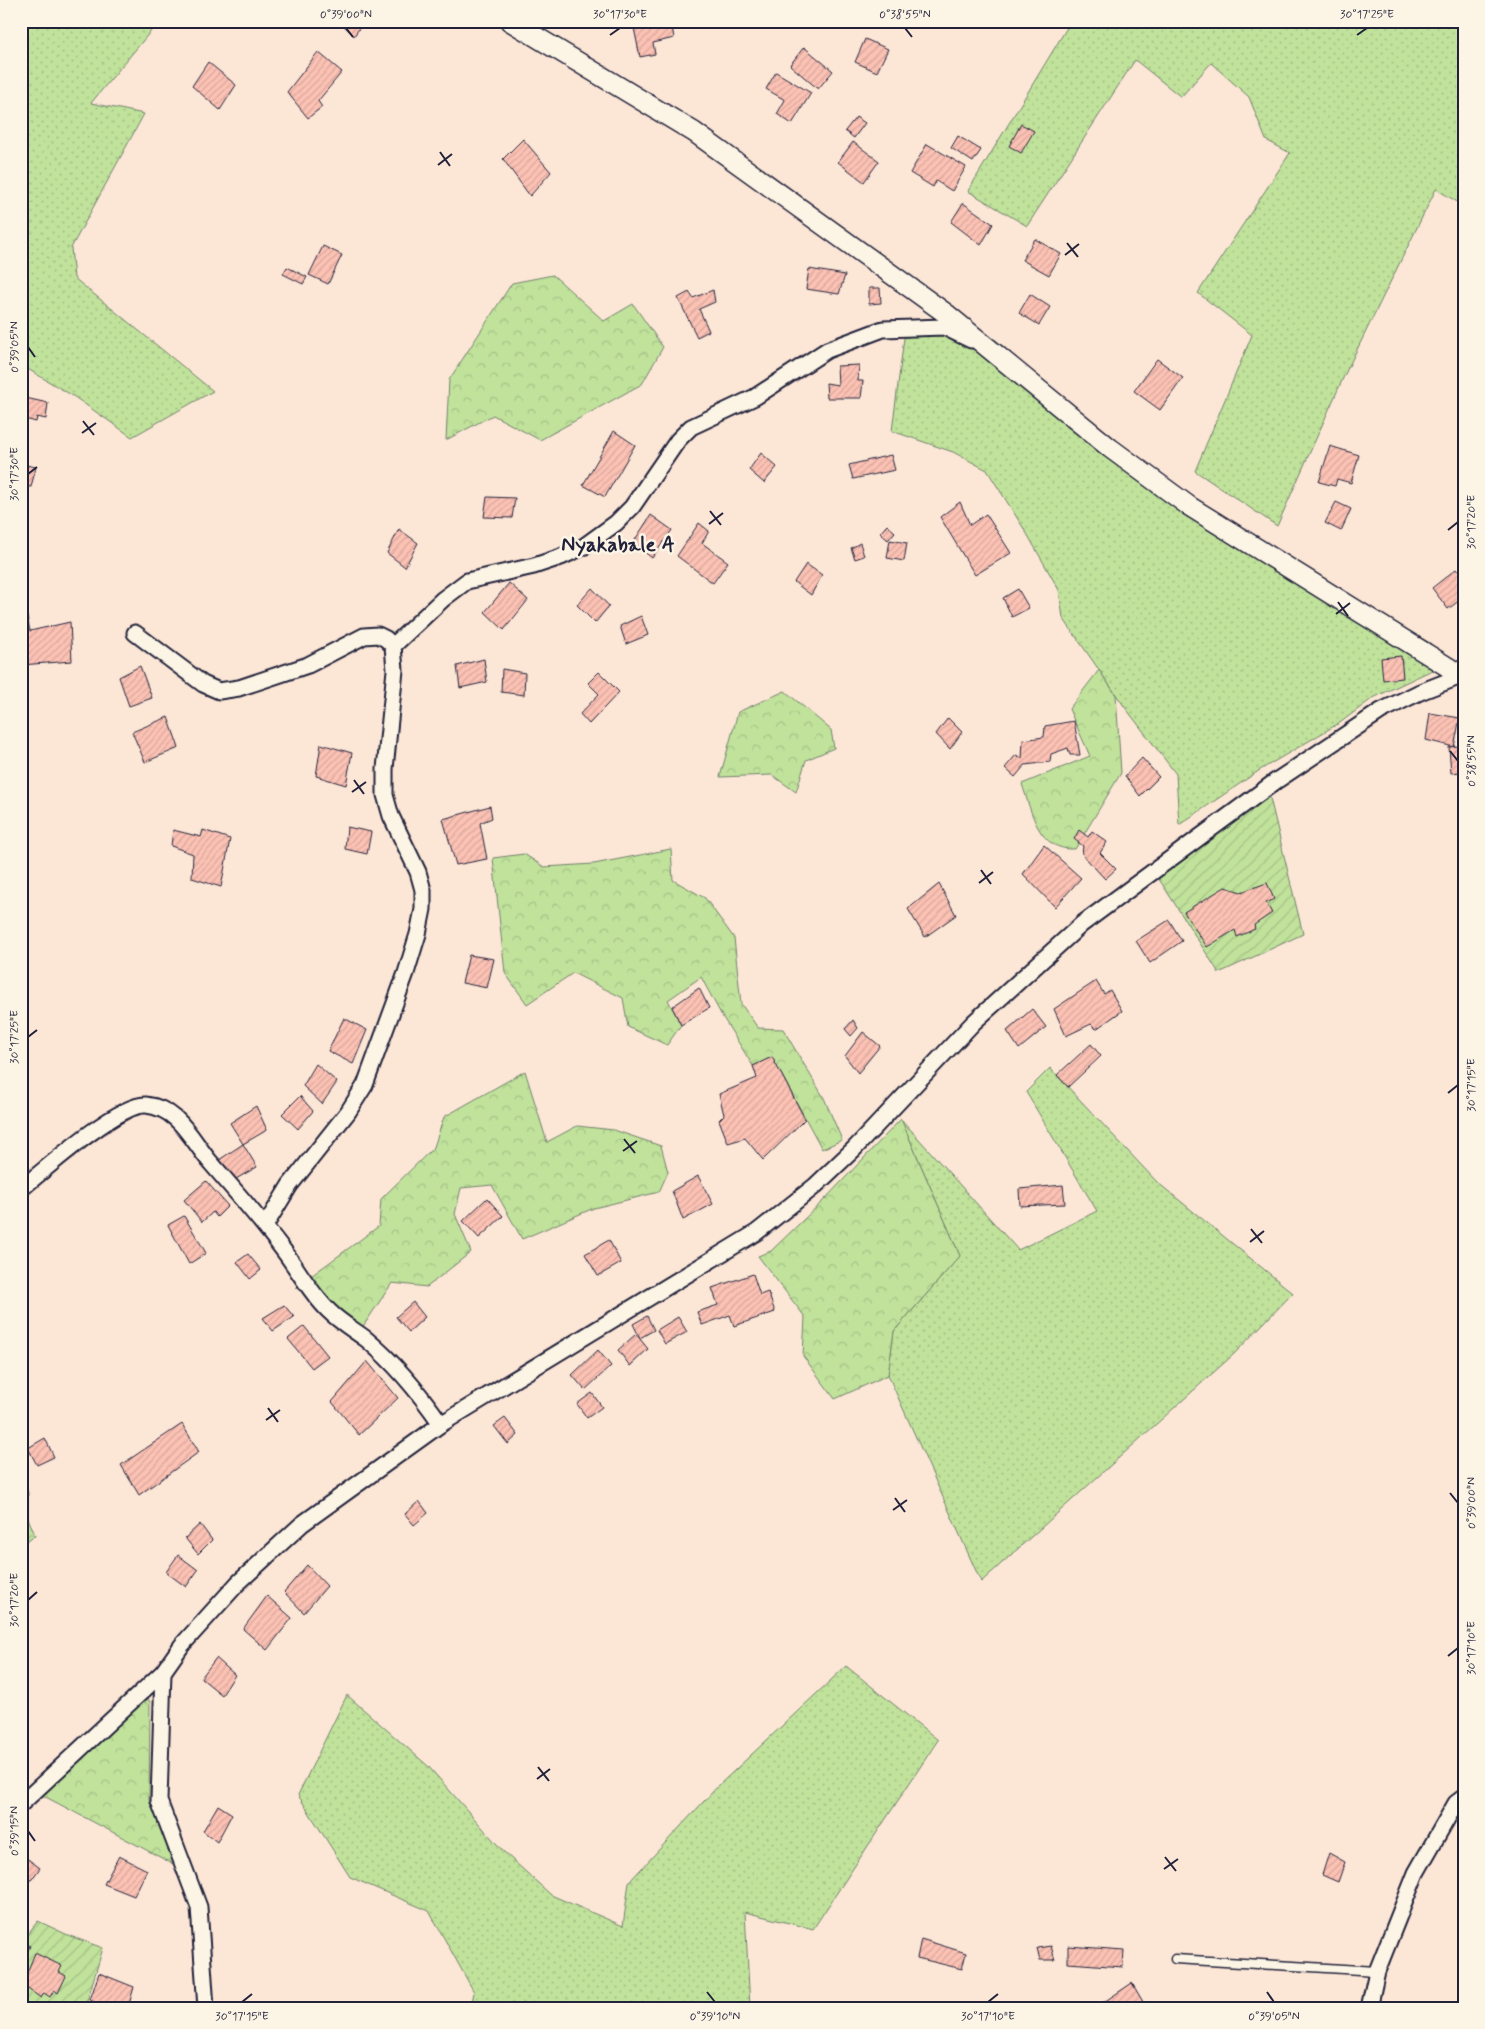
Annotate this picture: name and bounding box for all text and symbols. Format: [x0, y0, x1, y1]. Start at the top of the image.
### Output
text: 0°39'00"N [320, 7, 372, 23]
text: 30°17'30"E [593, 7, 647, 23]
text: 0°38'55"N [879, 7, 931, 23]
text: 30°17'25"E [1340, 7, 1394, 23]
text: 0°39'05"N [7, 321, 23, 373]
text: 30°17'30"E [7, 447, 23, 501]
text: 30°17'20"E [1464, 495, 1480, 549]
district label: Nyakabale A [561, 531, 675, 559]
text: 0°38'55"N [1464, 735, 1480, 787]
text: 30°17'25"E [7, 1010, 23, 1064]
text: 30°17'15"E [1464, 1058, 1480, 1112]
text: 0°39'00"N [1464, 1477, 1480, 1529]
text: 30°17'20"E [7, 1573, 23, 1627]
text: 30°17'10"E [1464, 1621, 1480, 1675]
text: 0°39'15"N [7, 1806, 23, 1856]
text: 30°17'15"E [215, 2009, 269, 2025]
text: 0°39'10"N [690, 2009, 740, 2025]
text: 30°17'10"E [961, 2009, 1015, 2025]
text: 0°39'05"N [1248, 2009, 1300, 2025]

